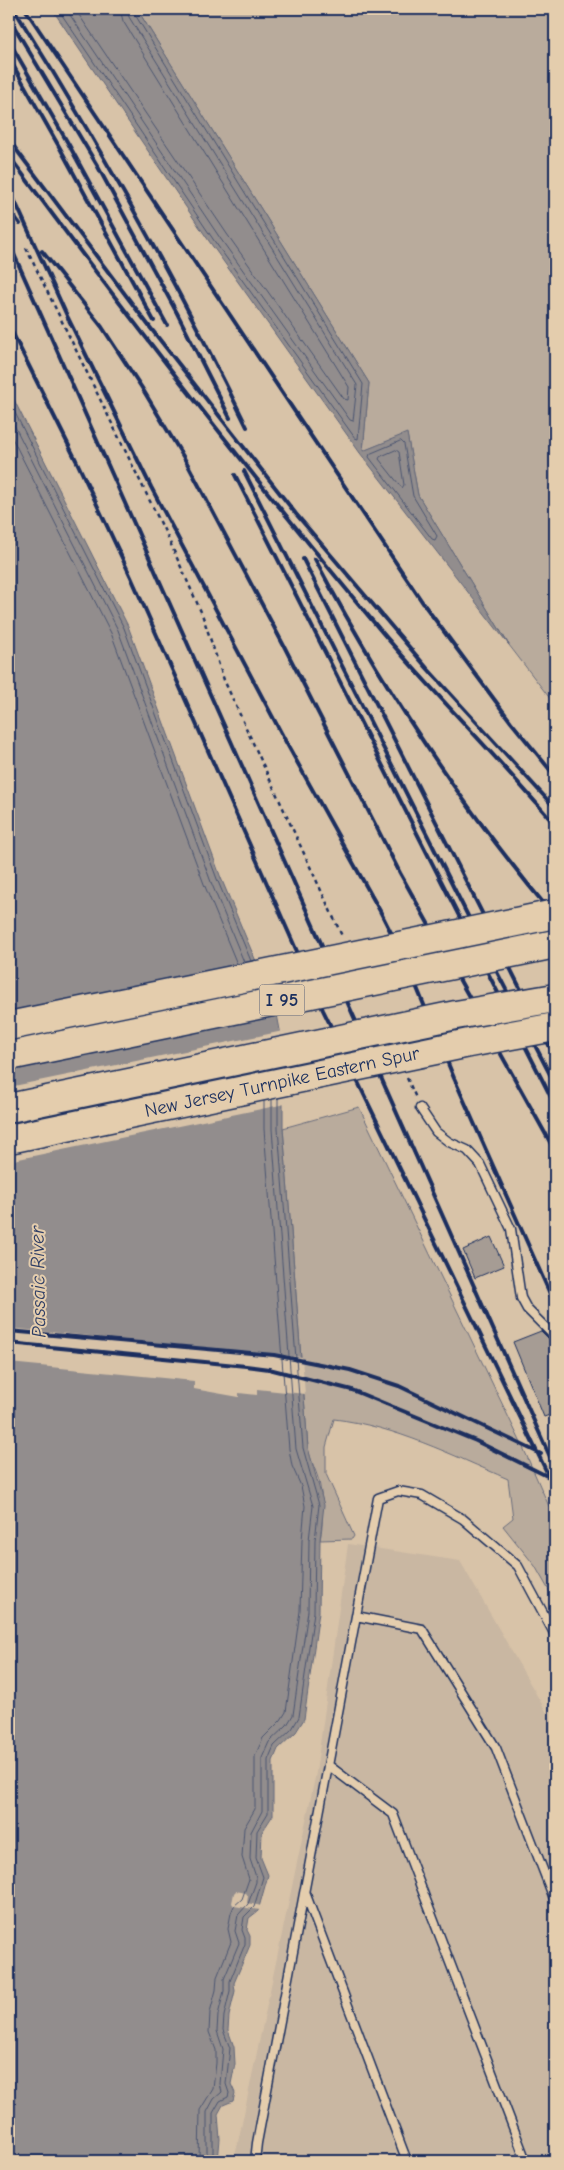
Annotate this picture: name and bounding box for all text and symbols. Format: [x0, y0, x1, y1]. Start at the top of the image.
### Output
road number: I 95 [260, 984, 304, 1016]
street label: New Jersey Turnpike Eastern Spur [143, 1042, 422, 1122]
water label: Passaic River [26, 1225, 50, 1338]

